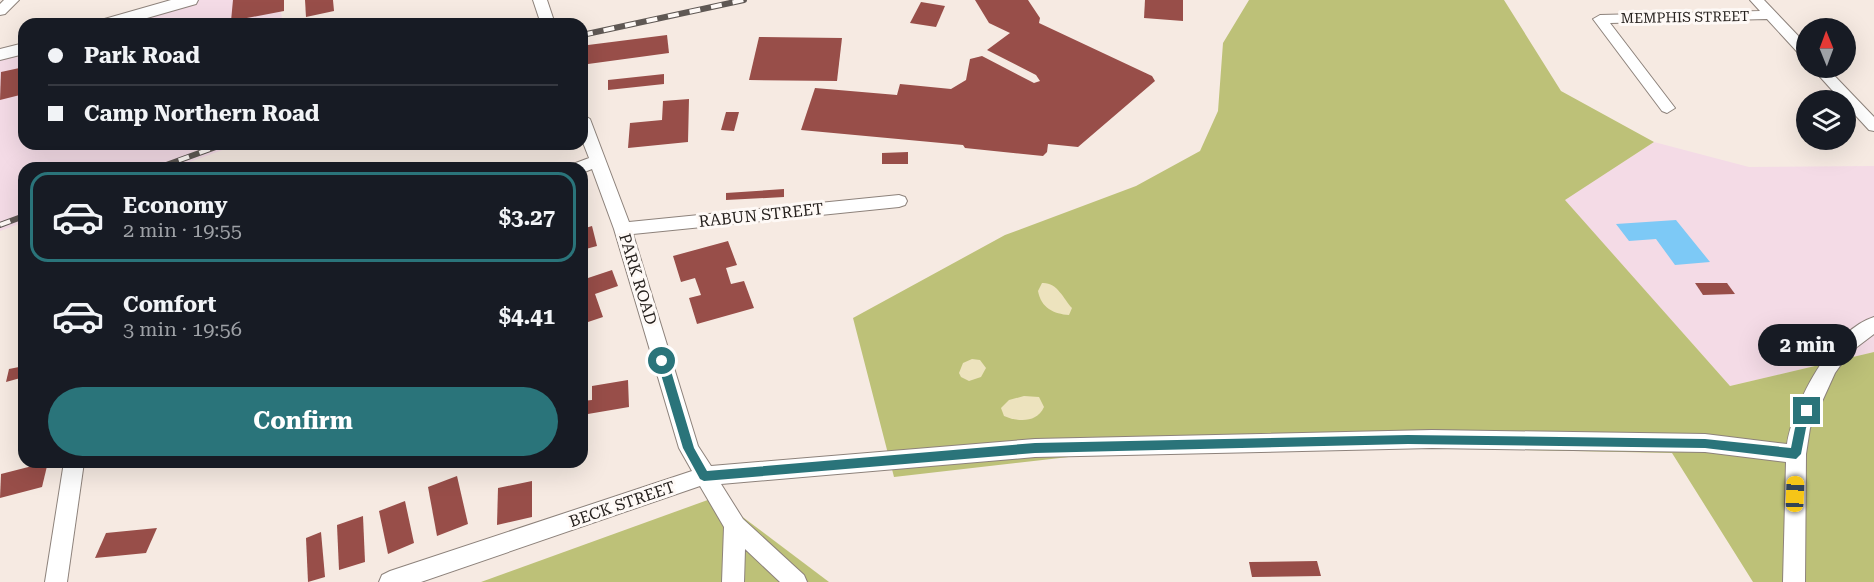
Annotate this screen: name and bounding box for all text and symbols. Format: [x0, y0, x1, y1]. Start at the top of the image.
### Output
street label: MEMPHIS STREET [1621, 8, 1749, 26]
north arrow [1796, 18, 1856, 78]
map controls [1796, 18, 1856, 150]
text: Park Road [84, 43, 200, 68]
button: layers [1796, 90, 1856, 150]
text: Camp Northern Road [84, 101, 320, 126]
icon: car [51, 190, 105, 244]
text: Economy [123, 193, 227, 218]
street label: RABUN STREET [698, 199, 825, 231]
text: $3.27 [499, 205, 555, 230]
text: 2 min · 19:55 [123, 218, 242, 242]
street label: PARK ROAD [615, 231, 661, 327]
icon: car [51, 289, 105, 343]
text: Comfort [123, 292, 216, 317]
text: $4.41 [499, 304, 555, 329]
text: 3 min · 19:56 [123, 317, 242, 341]
callout: 2 min [1758, 324, 1856, 366]
text: 2 min [1780, 333, 1835, 357]
route start [648, 347, 675, 374]
button: Confirm [48, 387, 558, 456]
route end [1793, 397, 1820, 424]
car [1785, 476, 1805, 512]
street label: BECK STREET [567, 477, 678, 531]

